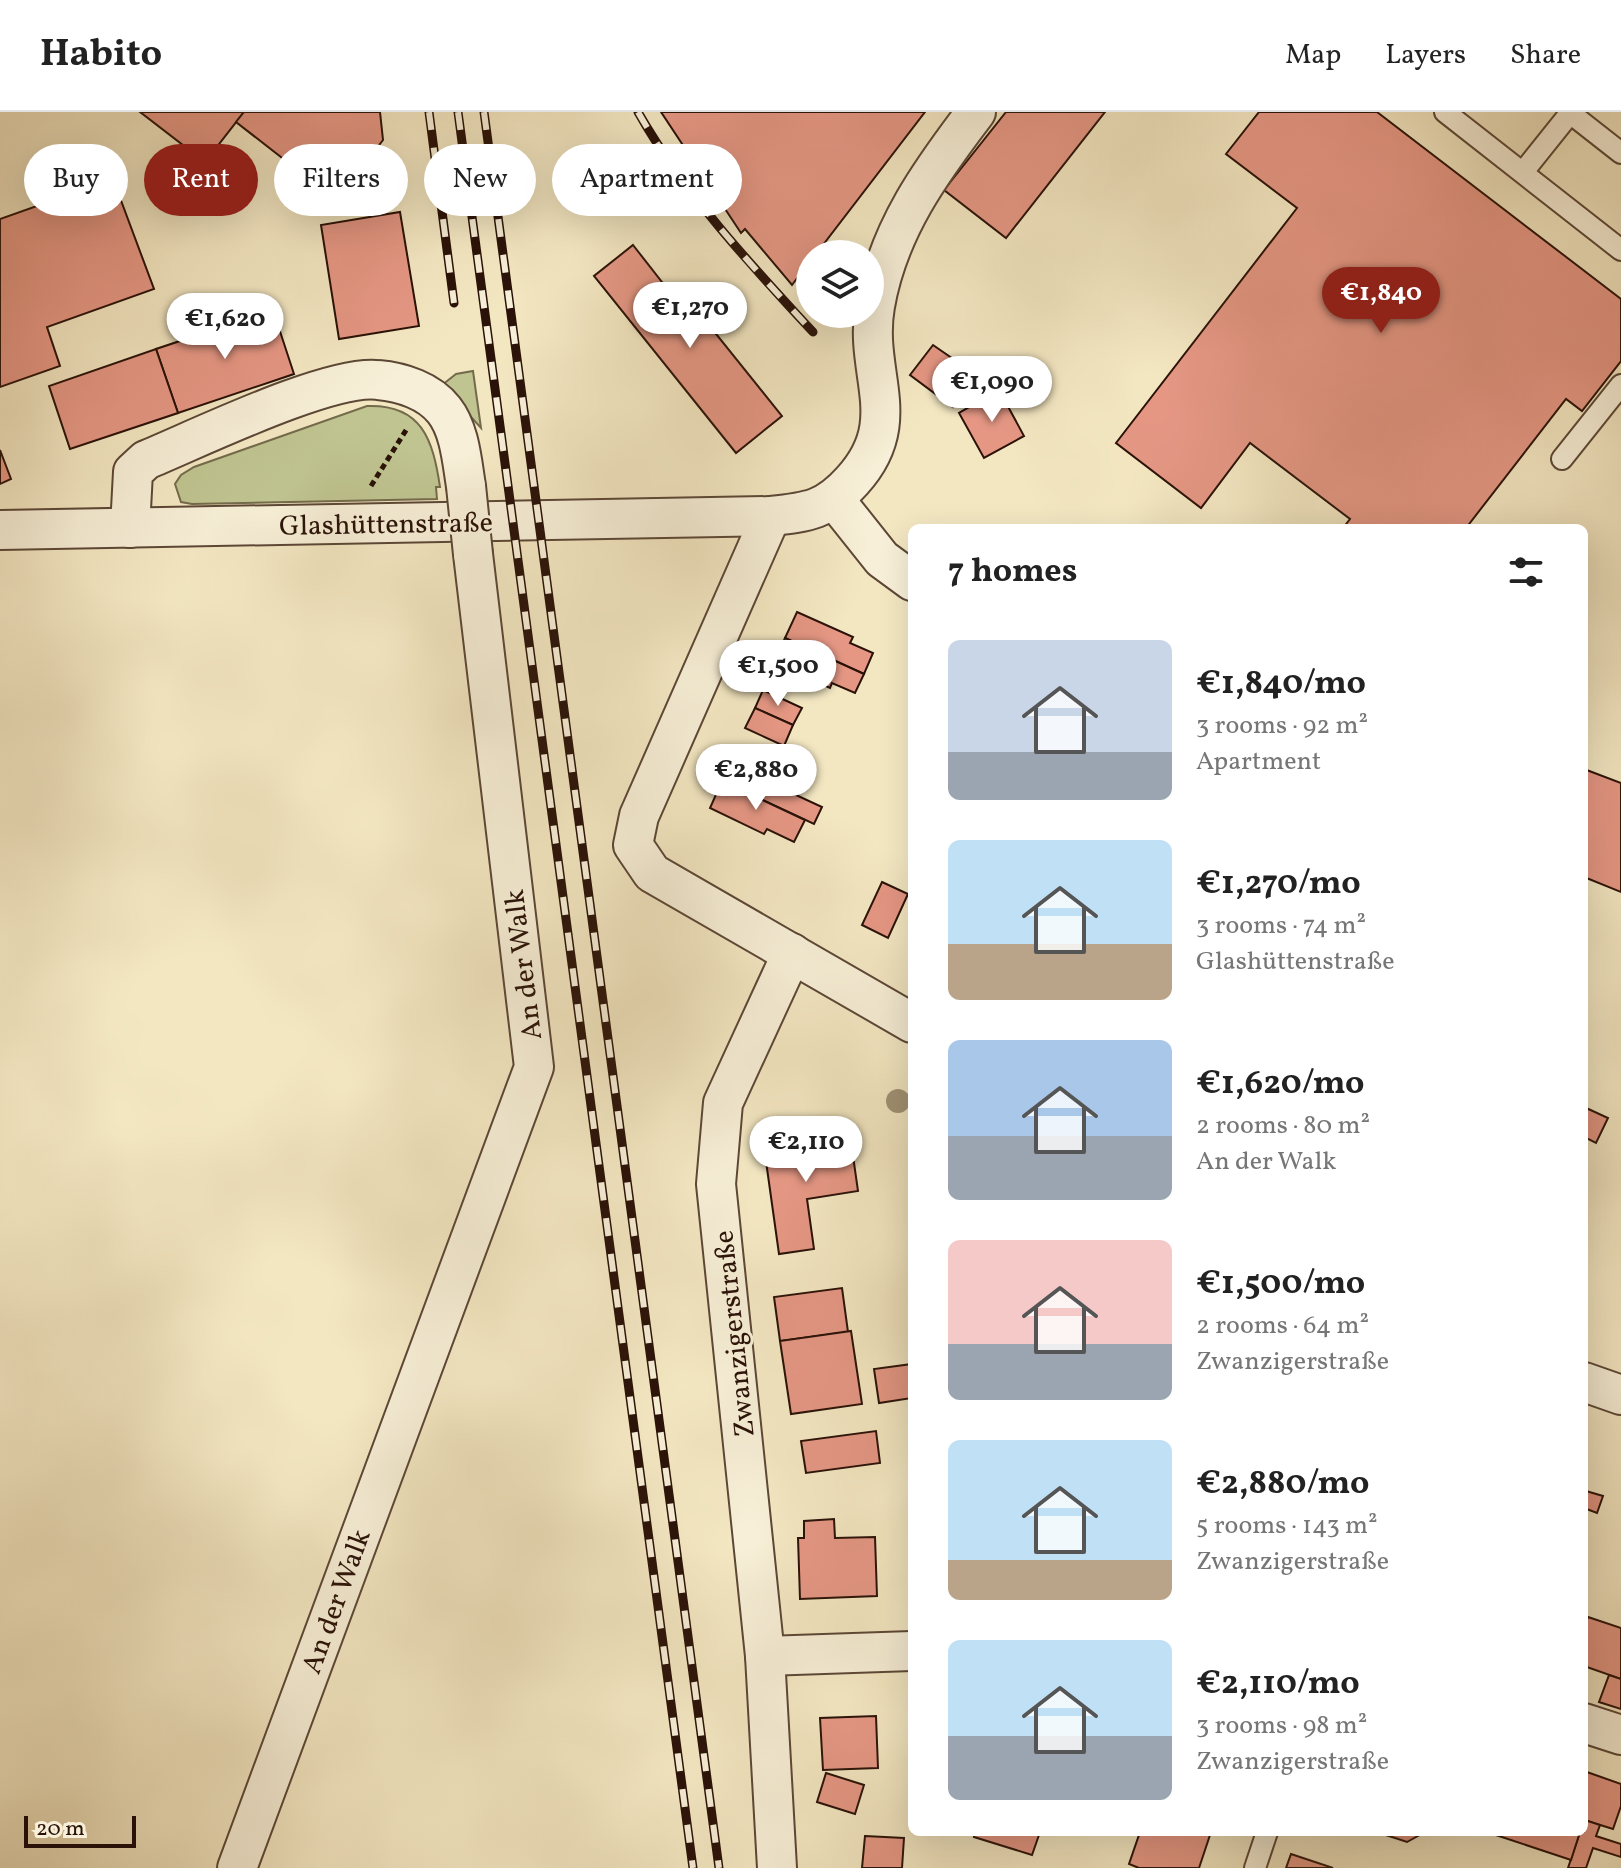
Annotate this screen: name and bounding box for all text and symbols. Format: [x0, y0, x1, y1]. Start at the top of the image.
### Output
text: Habito [40, 29, 162, 82]
text: Map [1285, 36, 1341, 75]
text: Layers [1385, 36, 1466, 75]
text: Share [1510, 36, 1581, 75]
chip: Buy [24, 144, 128, 216]
chip: Rent [144, 144, 258, 216]
chip: Filters [274, 144, 408, 216]
chip: New [424, 144, 536, 216]
chip: Apartment [552, 144, 742, 216]
map controls [796, 240, 884, 328]
button: layers [796, 240, 884, 328]
pin: €1,840 [1316, 267, 1446, 335]
text: €1,840 [1340, 275, 1422, 311]
pin: €1,270 [625, 282, 755, 350]
text: €1,270 [651, 290, 729, 326]
pin: €1,620 [160, 293, 290, 361]
text: €1,620 [185, 301, 265, 337]
pin: €1,090 [927, 356, 1057, 424]
text: €1,090 [950, 364, 1034, 400]
street label: Glashüttenstraße [279, 504, 493, 547]
text: 7 homes [948, 549, 1077, 596]
icon: filters [1504, 550, 1548, 594]
pin: €1,500 [713, 640, 843, 708]
text: €1,500 [737, 648, 819, 684]
text: €1,840/mo [1196, 661, 1366, 708]
icon: home [1012, 672, 1108, 768]
text: 3 rooms · 92 m² [1196, 708, 1368, 744]
pin: €2,880 [691, 744, 821, 812]
text: Apartment [1196, 744, 1321, 780]
text: €2,880 [714, 752, 798, 788]
text: €1,270/mo [1196, 861, 1361, 908]
icon: home [1012, 872, 1108, 968]
street label: An der Walk [496, 887, 553, 1042]
text: 3 rooms · 74 m² [1196, 908, 1366, 944]
text: Glashüttenstraße [1196, 944, 1395, 980]
text: €1,620/mo [1196, 1061, 1364, 1108]
icon: home [1012, 1072, 1108, 1168]
text: 2 rooms · 80 m² [1196, 1108, 1370, 1144]
pin: €2,110 [741, 1116, 871, 1184]
text: €2,110 [767, 1124, 845, 1160]
text: An der Walk [1196, 1144, 1336, 1180]
street label: Zwanzigerstraße [705, 1228, 766, 1439]
text: €1,500/mo [1196, 1261, 1365, 1308]
icon: home [1012, 1272, 1108, 1368]
text: 2 rooms · 64 m² [1196, 1308, 1369, 1344]
text: Zwanzigerstraße [1196, 1344, 1389, 1380]
text: €2,880/mo [1196, 1461, 1369, 1508]
icon: home [1012, 1472, 1108, 1568]
text: 5 rooms · 143 m² [1196, 1508, 1378, 1544]
street label: An der Walk [293, 1524, 382, 1680]
text: Zwanzigerstraße [1196, 1544, 1389, 1580]
text: €2,110/mo [1196, 1661, 1360, 1708]
icon: home [1012, 1672, 1108, 1768]
text: 3 rooms · 98 m² [1196, 1708, 1367, 1744]
text: Zwanzigerstraße [1196, 1744, 1389, 1780]
scale bar [24, 1812, 136, 1848]
text: 20 m [36, 1814, 85, 1845]

